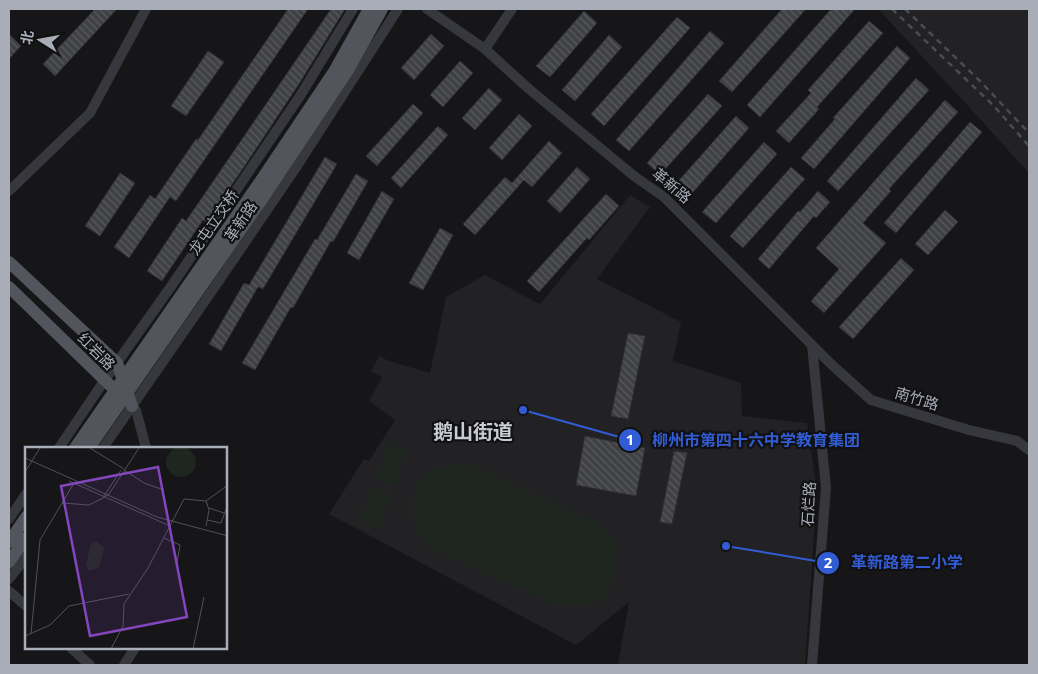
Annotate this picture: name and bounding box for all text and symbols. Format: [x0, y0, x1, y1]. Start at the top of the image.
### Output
north arrow [15, 15, 65, 65]
text: 北 [16, 29, 37, 46]
street label: 革新路 [648, 163, 696, 207]
street label: 龙屯立交桥 [183, 186, 243, 258]
street label: 革新路 [219, 197, 261, 245]
street label: 红岩路 [74, 328, 120, 374]
street label: 南竹路 [893, 382, 941, 414]
district label: 鹅山街道 [433, 418, 513, 445]
callout: 柳州市第四十六中学教育集团 [617, 425, 870, 456]
text: 1 [626, 429, 634, 449]
text: 柳州市第四十六中学教育集团 [652, 429, 860, 451]
inset map [25, 447, 228, 649]
street label: 石烂路 [797, 481, 819, 527]
callout: 革新路第二小学 [816, 547, 973, 578]
text: 革新路第二小学 [851, 551, 963, 573]
text: 2 [824, 552, 833, 572]

